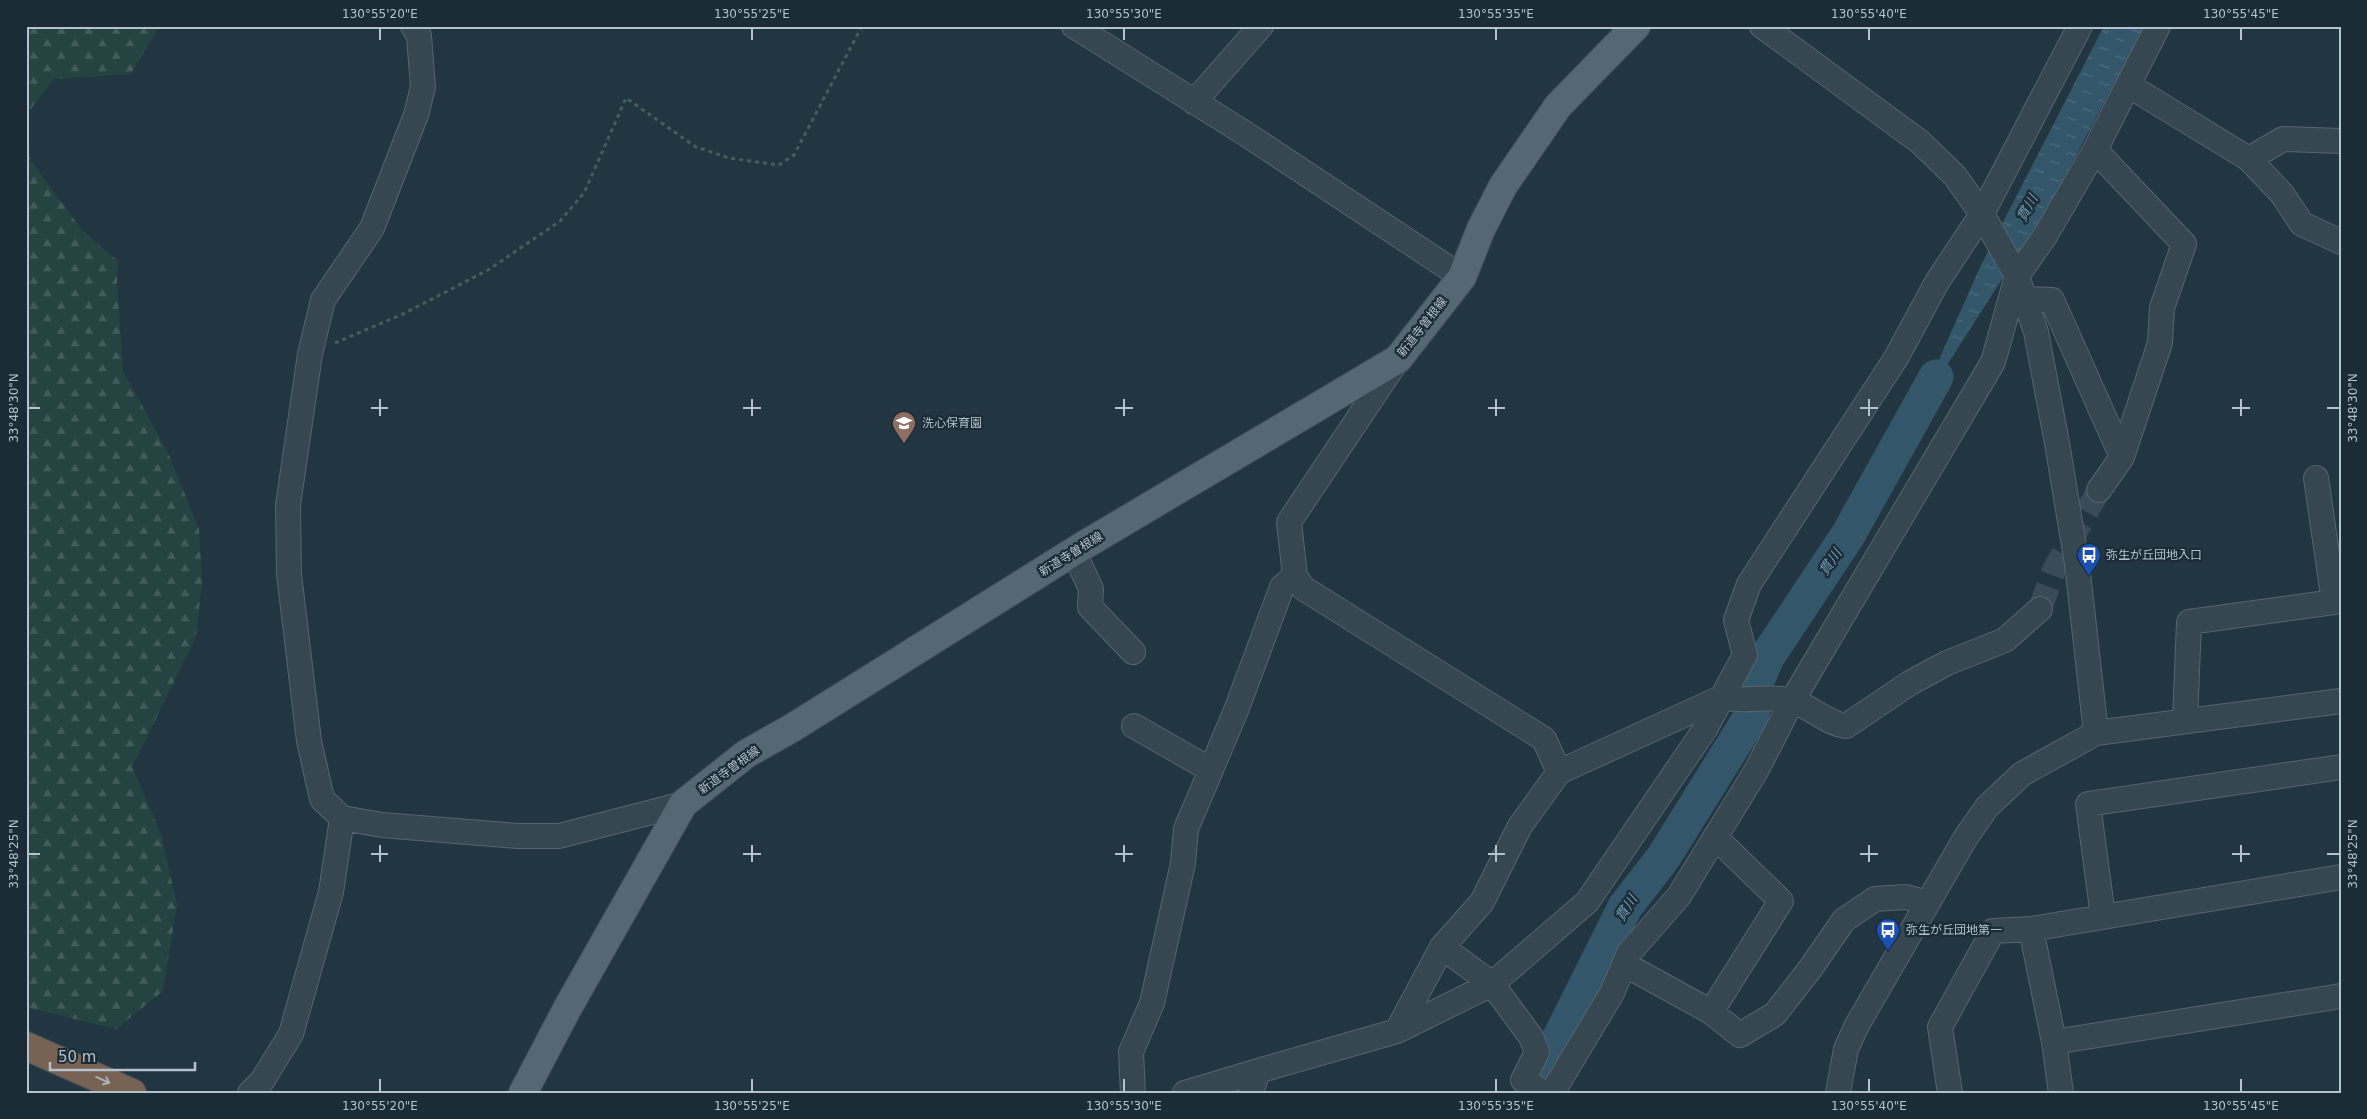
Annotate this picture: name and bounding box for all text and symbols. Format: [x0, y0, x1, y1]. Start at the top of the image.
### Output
text: 130°55'20"E [342, 7, 418, 21]
text: 130°55'25"E [714, 7, 790, 21]
text: 130°55'30"E [1086, 7, 1162, 21]
text: 130°55'35"E [1458, 7, 1534, 21]
text: 130°55'40"E [1831, 7, 1907, 21]
text: 130°55'45"E [2203, 7, 2279, 21]
water label: 貫川 [2013, 190, 2042, 224]
street label: 新道寺曽根線 [1394, 294, 1450, 360]
text: 33°48'30"N [7, 373, 21, 443]
text: 33°48'30"N [2346, 373, 2360, 443]
school or university icon: 洗心保育園 [891, 410, 917, 444]
place label: 洗心保育園 [922, 416, 982, 430]
street label: 新道寺曽根線 [1037, 529, 1105, 579]
bus stop icon: 弥生が丘団地入口 [2076, 542, 2102, 576]
water label: 貫川 [1816, 544, 1846, 578]
place label: 弥生が丘団地入口 [2106, 548, 2202, 562]
street label: 新道寺曽根線 [696, 743, 762, 797]
text: 33°48'25"N [7, 819, 21, 889]
text: 33°48'25"N [2346, 819, 2360, 889]
water label: 貫川 [1612, 890, 1641, 924]
bus stop icon: 弥生が丘団地第一 [1875, 917, 1901, 951]
place label: 弥生が丘団地第一 [1906, 923, 2002, 937]
scale bar [50, 1039, 195, 1071]
text: 50 m [58, 1048, 96, 1066]
one-way arrow [95, 1076, 110, 1086]
text: 130°55'20"E [342, 1099, 418, 1113]
text: 130°55'25"E [714, 1099, 790, 1113]
text: 130°55'30"E [1086, 1099, 1162, 1113]
text: 130°55'35"E [1458, 1099, 1534, 1113]
text: 130°55'40"E [1831, 1099, 1907, 1113]
text: 130°55'45"E [2203, 1099, 2279, 1113]

